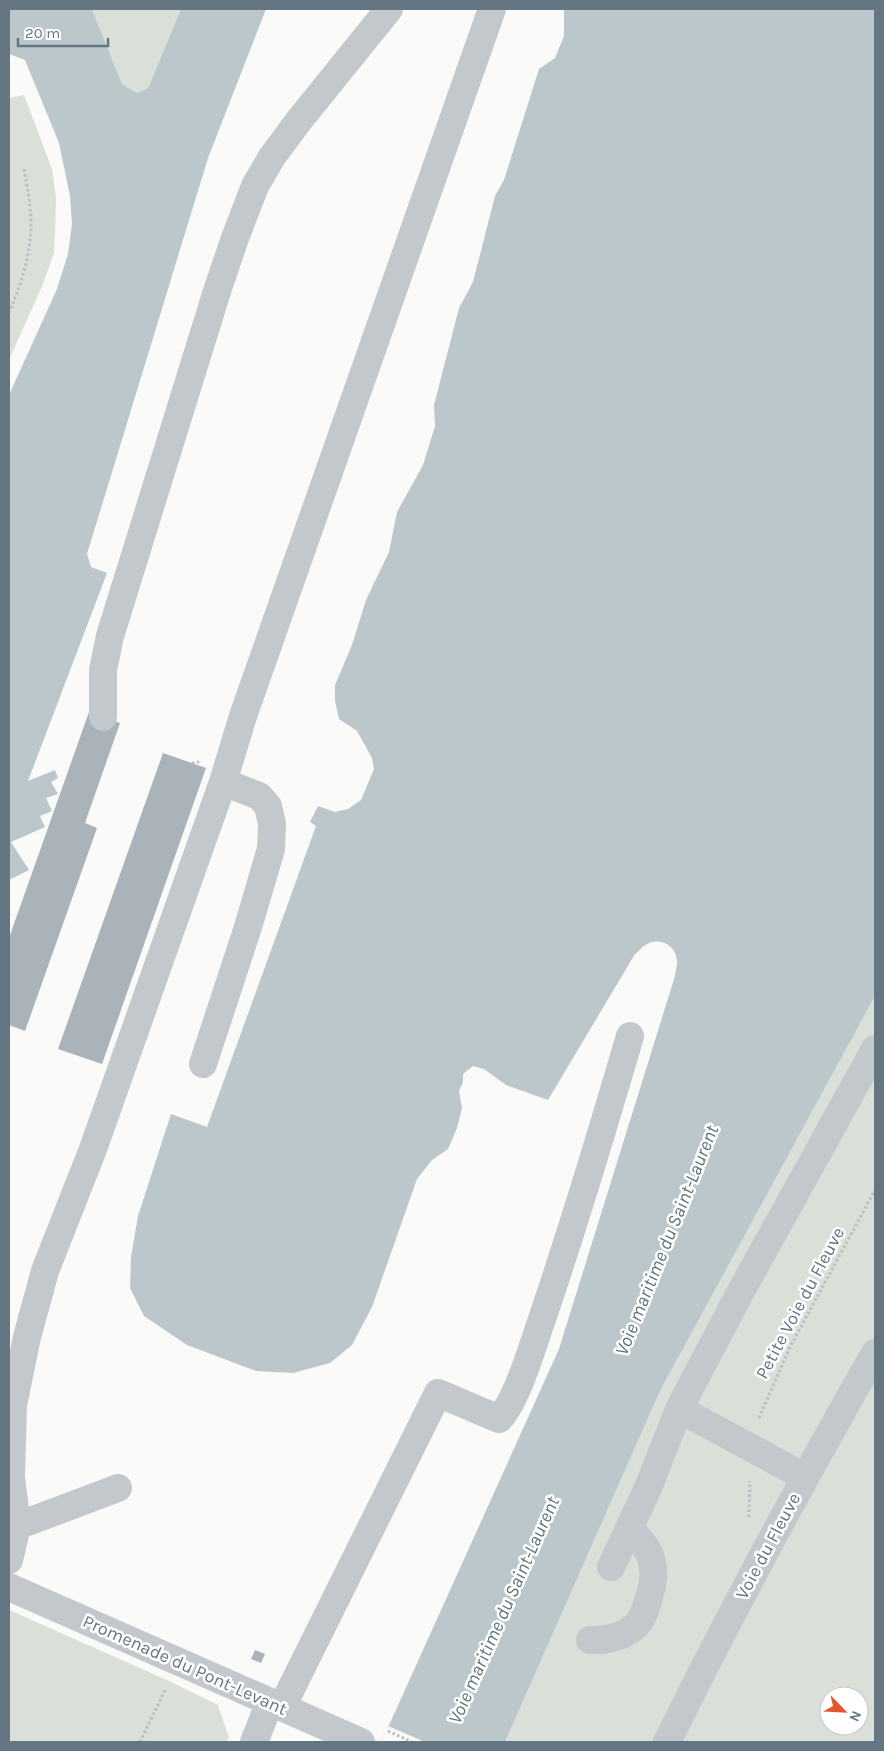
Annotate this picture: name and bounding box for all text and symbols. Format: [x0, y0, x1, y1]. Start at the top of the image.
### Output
scale bar [18, 15, 108, 47]
text: 20 m [25, 24, 60, 42]
water label: Voie maritime du Saint-Laurent [611, 1122, 723, 1359]
street label: Petite Voie du Fleuve [751, 1223, 849, 1383]
street label: Voie du Fleuve [731, 1489, 805, 1603]
water label: Voie maritime du Saint-Laurent [444, 1493, 564, 1727]
street label: Promenade du Pont-Levant [80, 1610, 291, 1720]
north arrow [819, 1686, 869, 1736]
text: N [846, 1708, 865, 1724]

